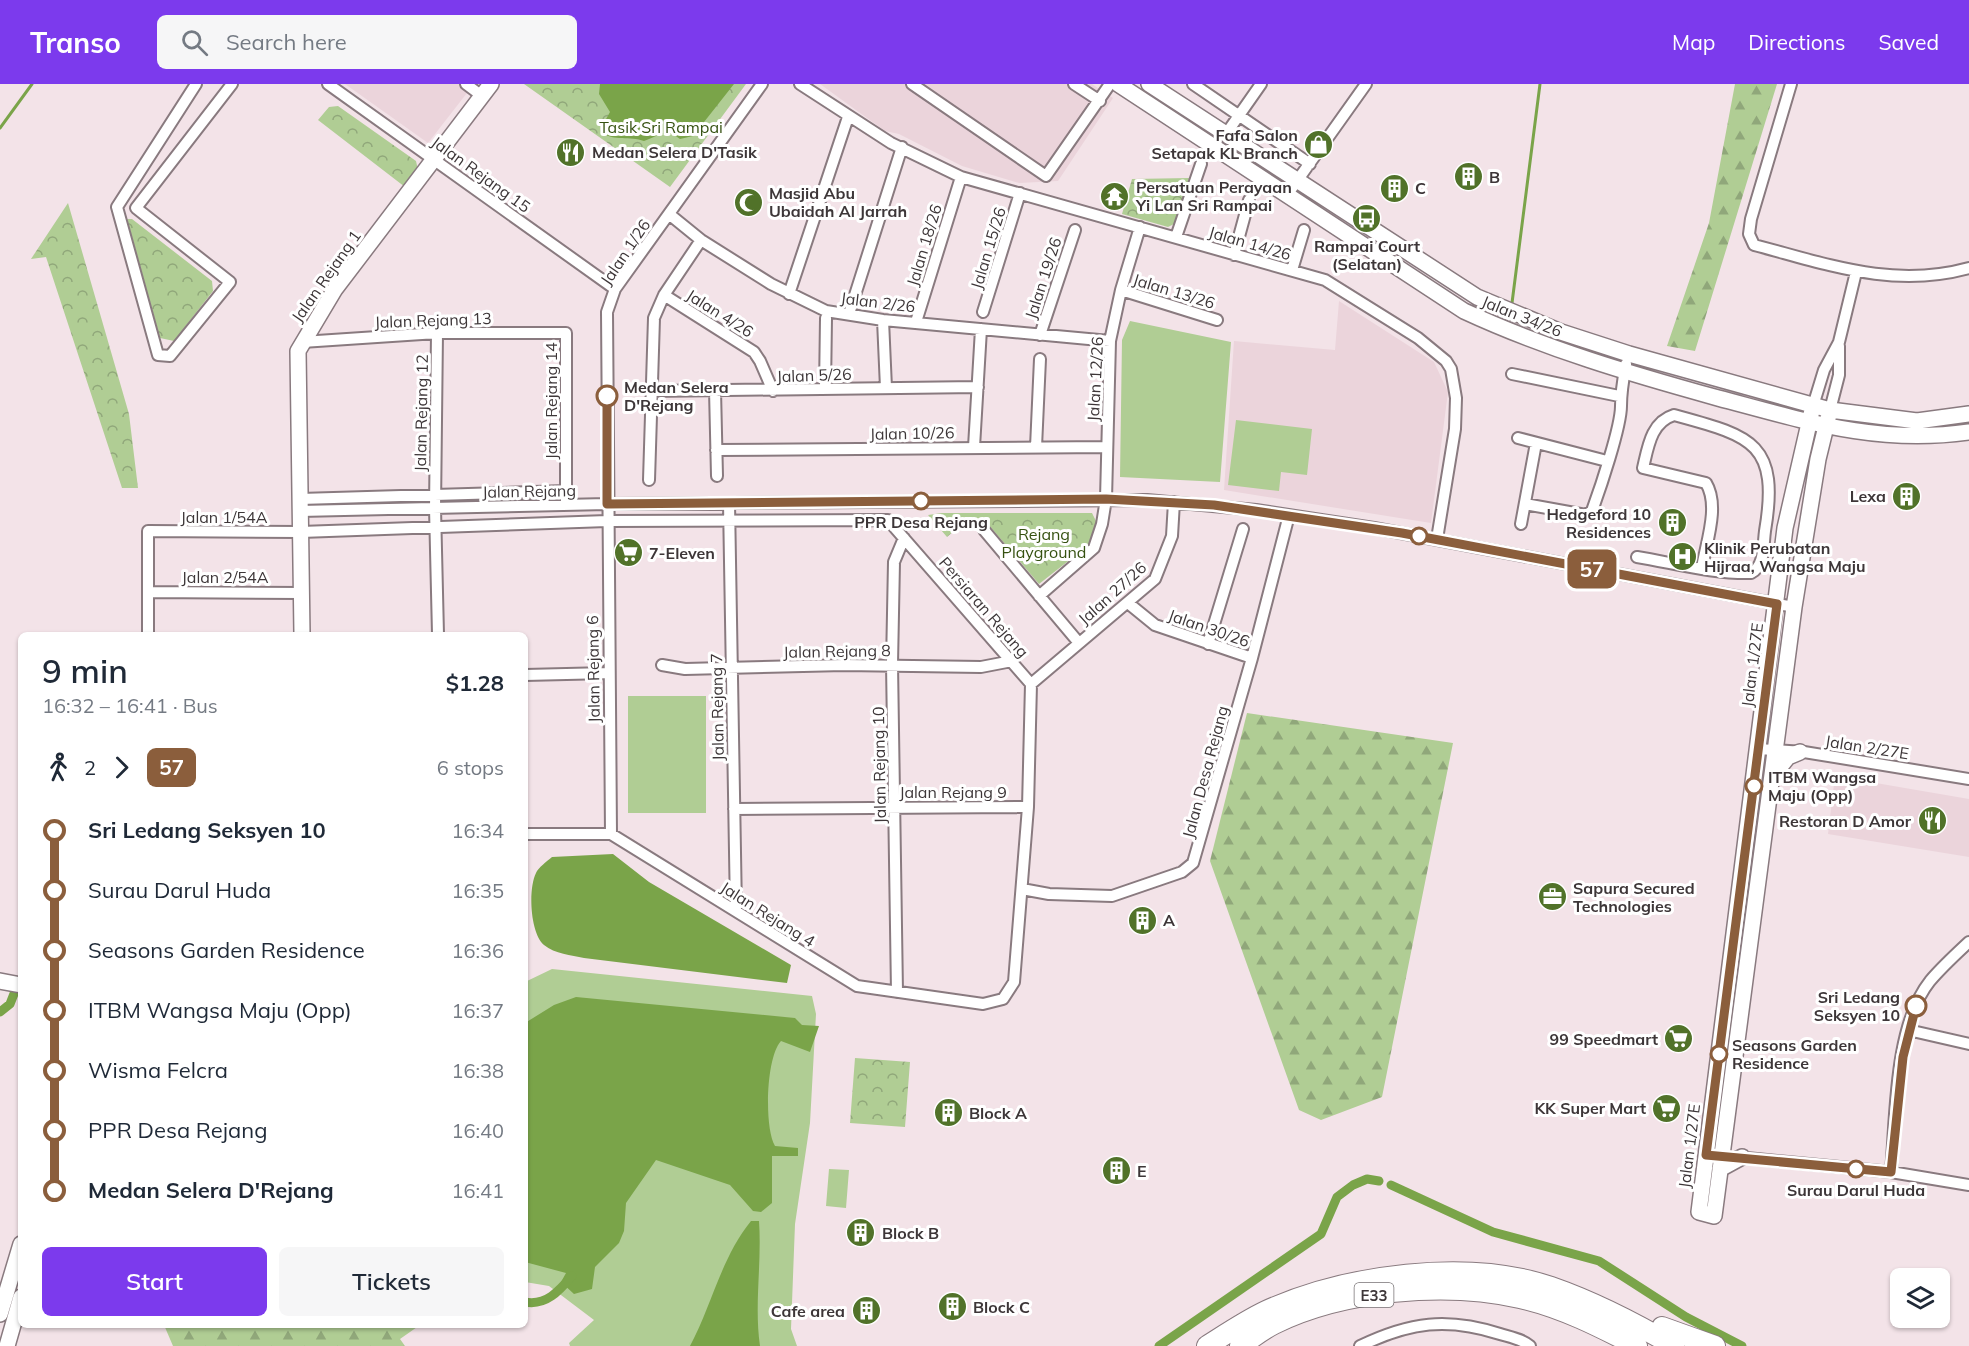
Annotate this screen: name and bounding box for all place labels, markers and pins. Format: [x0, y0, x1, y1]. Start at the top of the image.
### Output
place label: Fafa Salon Setapak KL Branch [1151, 125, 1298, 163]
shop icon: Fafa Salon Setapak KL Branch [1303, 128, 1335, 160]
restaurant icon: Medan Selera D'Tasik [555, 136, 587, 168]
place label: Medan Selera D'Tasik [592, 142, 758, 162]
building icon: B [1452, 161, 1484, 193]
place label: B [1489, 167, 1500, 187]
building icon: C [1378, 172, 1410, 204]
place label: Persatuan Perayaan Yi Lan Sri Rampai [1135, 177, 1292, 215]
place label: C [1415, 178, 1426, 198]
temple icon: Persatuan Perayaan Yi Lan Sri Rampai [1099, 180, 1131, 212]
place label: Masjid Abu Ubaidah Al Jarrah [769, 183, 907, 221]
mosque icon: Masjid Abu Ubaidah Al Jarrah [732, 186, 764, 218]
bus stop icon: Rampai Court (Selatan) [1351, 202, 1383, 234]
place label: Rampai Court (Selatan) [1314, 236, 1420, 274]
place label: Medan Selera D'Rejang [624, 377, 729, 415]
marker: Medan Selera D'Rejang [596, 385, 618, 407]
building icon: Lexa [1891, 480, 1923, 512]
place label: Lexa [1850, 486, 1886, 506]
marker: PPR Desa Rejang [912, 492, 930, 510]
place label: Hedgeford 10 Residences [1546, 504, 1651, 542]
building icon: Hedgeford 10 Residences [1656, 507, 1688, 539]
place label: PPR Desa Rejang [854, 512, 988, 532]
unlabelled marker [1410, 527, 1428, 545]
supermarket icon: 7-Eleven [612, 537, 644, 569]
place label: Klinik Perubatan Hijraa, Wangsa Maju [1704, 538, 1866, 576]
hospital icon: Klinik Perubatan Hijraa, Wangsa Maju [1667, 541, 1699, 573]
place label: 7-Eleven [649, 543, 715, 563]
place label: ITBM Wangsa Maju (Opp) [1768, 767, 1876, 805]
marker: ITBM Wangsa Maju (Opp) [1745, 777, 1763, 795]
restaurant icon: Restoran D Amor [1916, 805, 1948, 837]
place label: Restoran D Amor [1779, 811, 1912, 831]
place label: Sapura Secured Technologies [1573, 878, 1695, 916]
office icon: Sapura Secured Technologies [1536, 881, 1568, 913]
building icon: A [1126, 904, 1158, 936]
place label: A [1163, 910, 1175, 930]
place label: Sri Ledang Seksyen 10 [1814, 987, 1900, 1025]
marker: Sri Ledang Seksyen 10 [1905, 995, 1927, 1017]
supermarket icon: 99 Speedmart [1663, 1023, 1695, 1055]
place label: 99 Speedmart [1550, 1029, 1658, 1049]
place label: Seasons Garden Residence [1732, 1035, 1857, 1073]
marker: Seasons Garden Residence [1710, 1045, 1728, 1063]
supermarket icon: KK Super Mart [1651, 1092, 1683, 1124]
building icon: Block A [932, 1097, 964, 1129]
place label: KK Super Mart [1534, 1098, 1646, 1118]
place label: Block A [969, 1103, 1027, 1123]
building icon: E [1100, 1155, 1132, 1187]
marker: Surau Darul Huda [1847, 1160, 1865, 1178]
place label: E [1137, 1161, 1147, 1181]
place label: Surau Darul Huda [1787, 1180, 1925, 1200]
building icon: Block B [845, 1217, 877, 1249]
place label: Block B [882, 1223, 939, 1243]
building icon: Block C [936, 1291, 968, 1323]
building icon: Cafe area [850, 1295, 882, 1327]
place label: Block C [973, 1297, 1030, 1317]
place label: Cafe area [771, 1301, 845, 1321]

